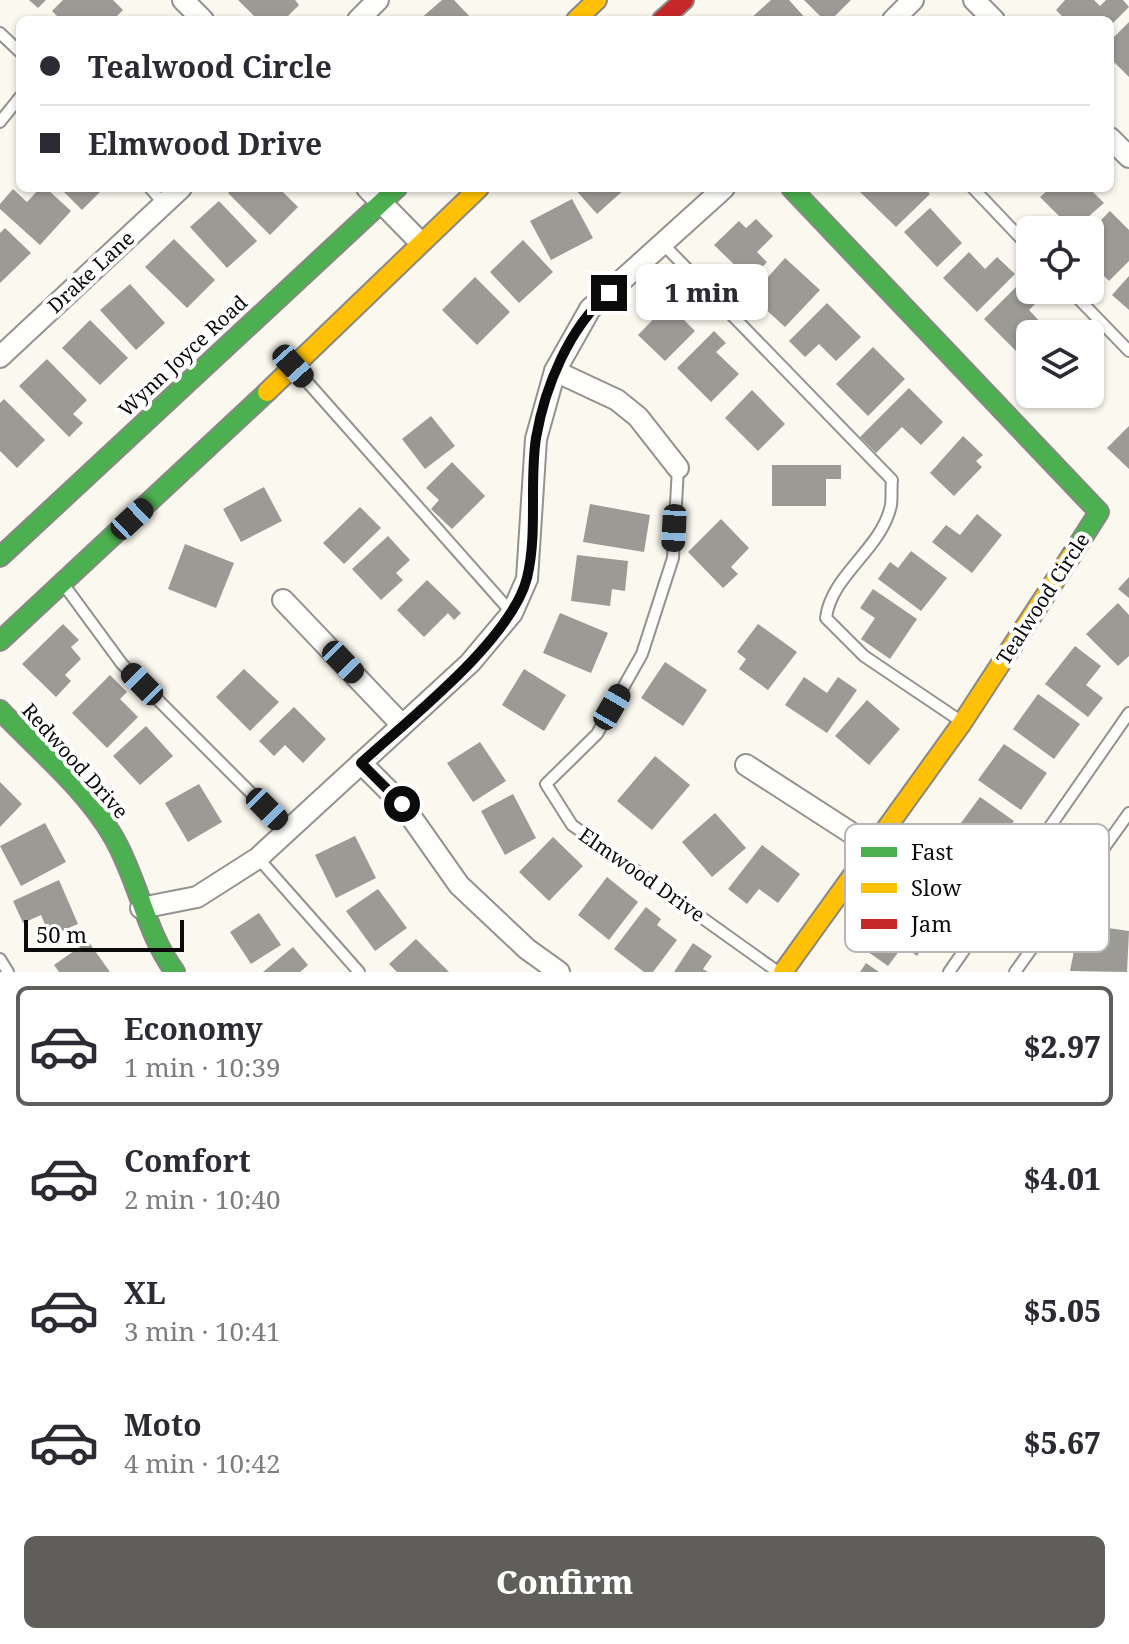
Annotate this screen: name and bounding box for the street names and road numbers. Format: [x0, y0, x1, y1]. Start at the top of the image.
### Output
street label: Drake Lane [41, 224, 140, 319]
street label: Wynn Joyce Road [112, 289, 253, 422]
street label: Tealwood Circle [990, 528, 1095, 670]
street label: Redwood Drive [16, 697, 134, 824]
street label: Elmwood Drive [574, 821, 711, 928]

